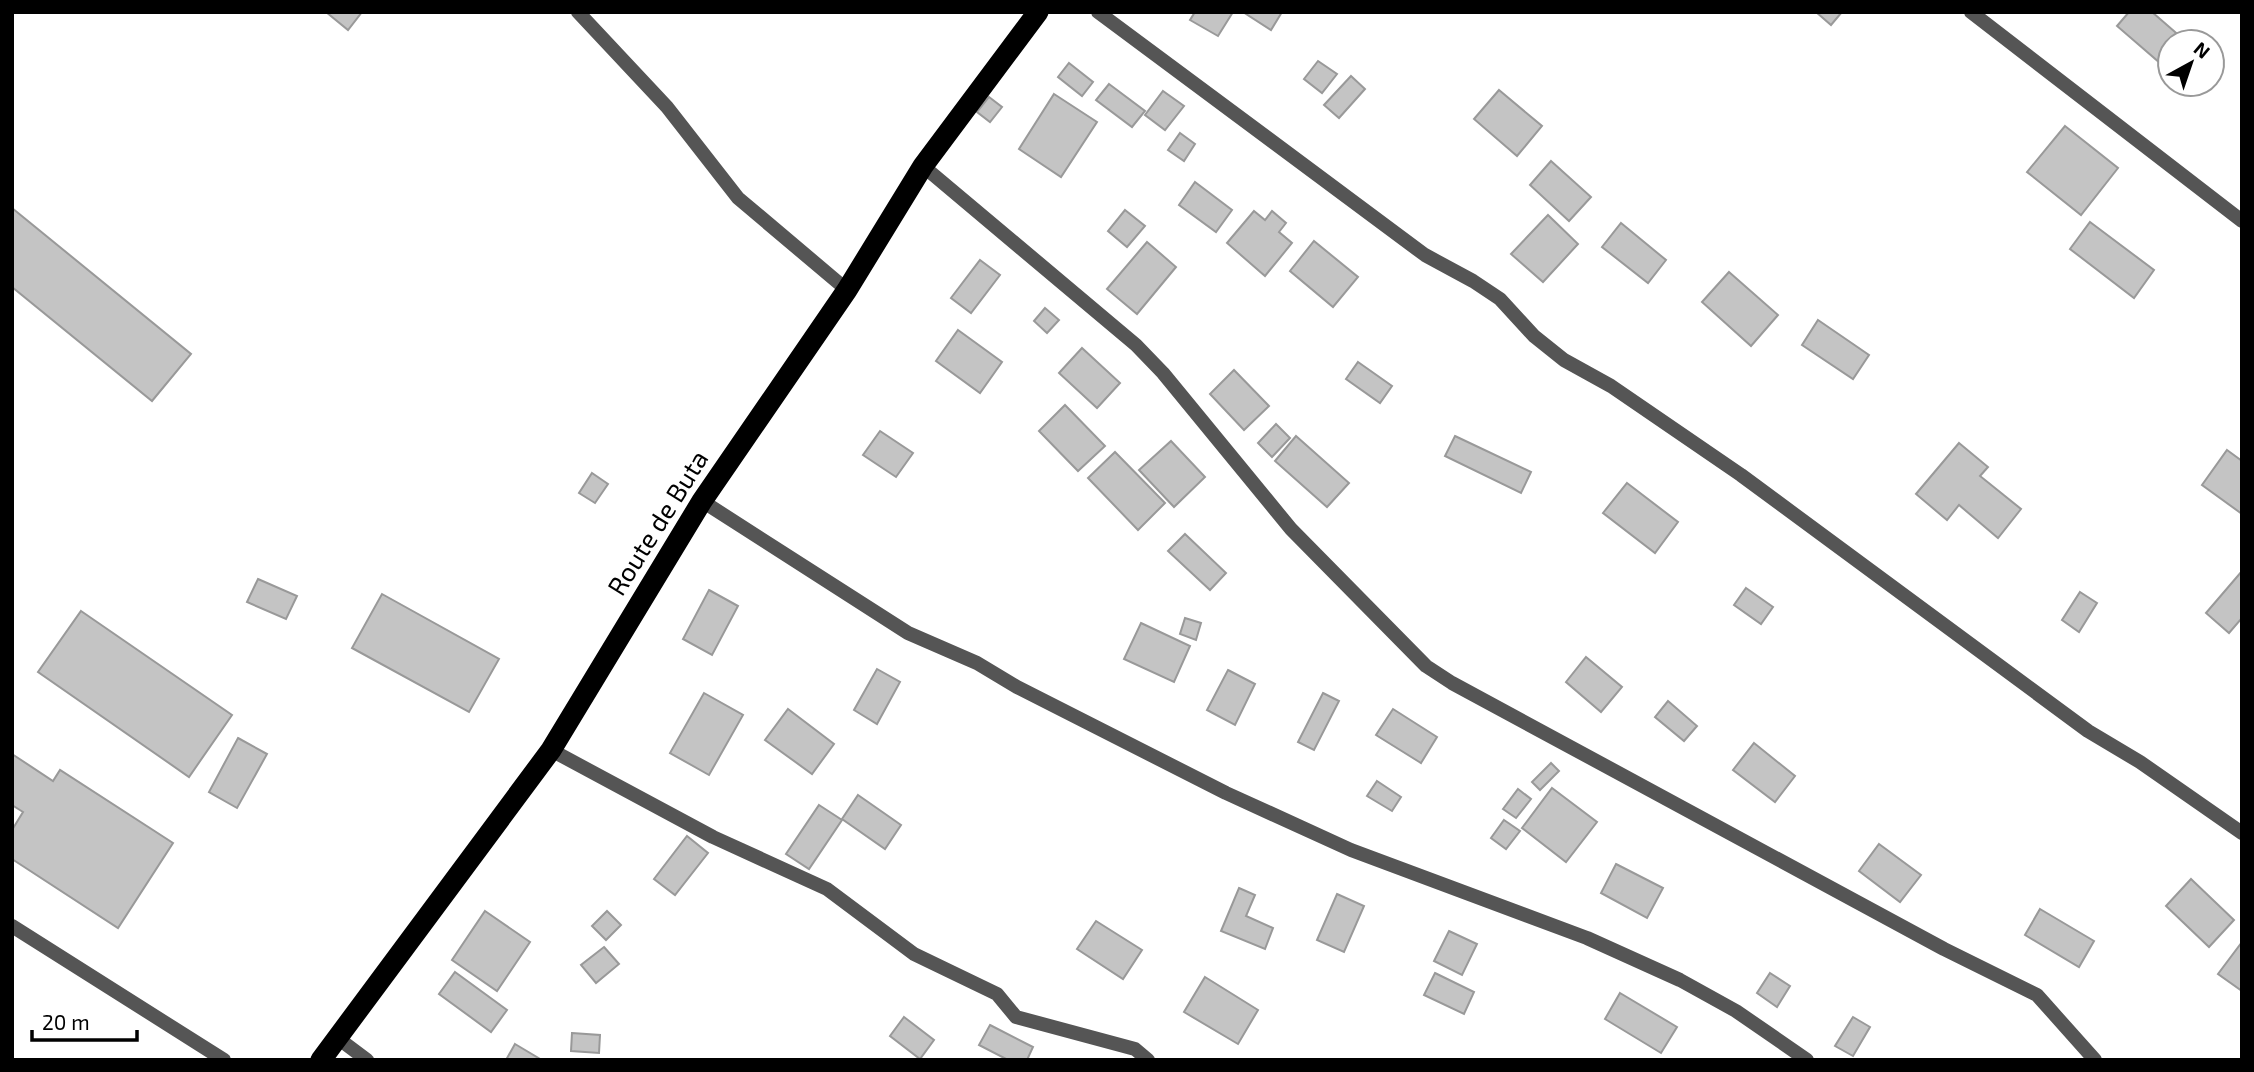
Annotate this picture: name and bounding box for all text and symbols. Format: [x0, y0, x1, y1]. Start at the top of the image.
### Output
north arrow [2156, 28, 2226, 98]
text: N [2190, 36, 2215, 63]
street label: Route de Buta [600, 444, 714, 600]
scale bar [32, 998, 136, 1042]
text: 20 m [42, 1009, 90, 1034]

